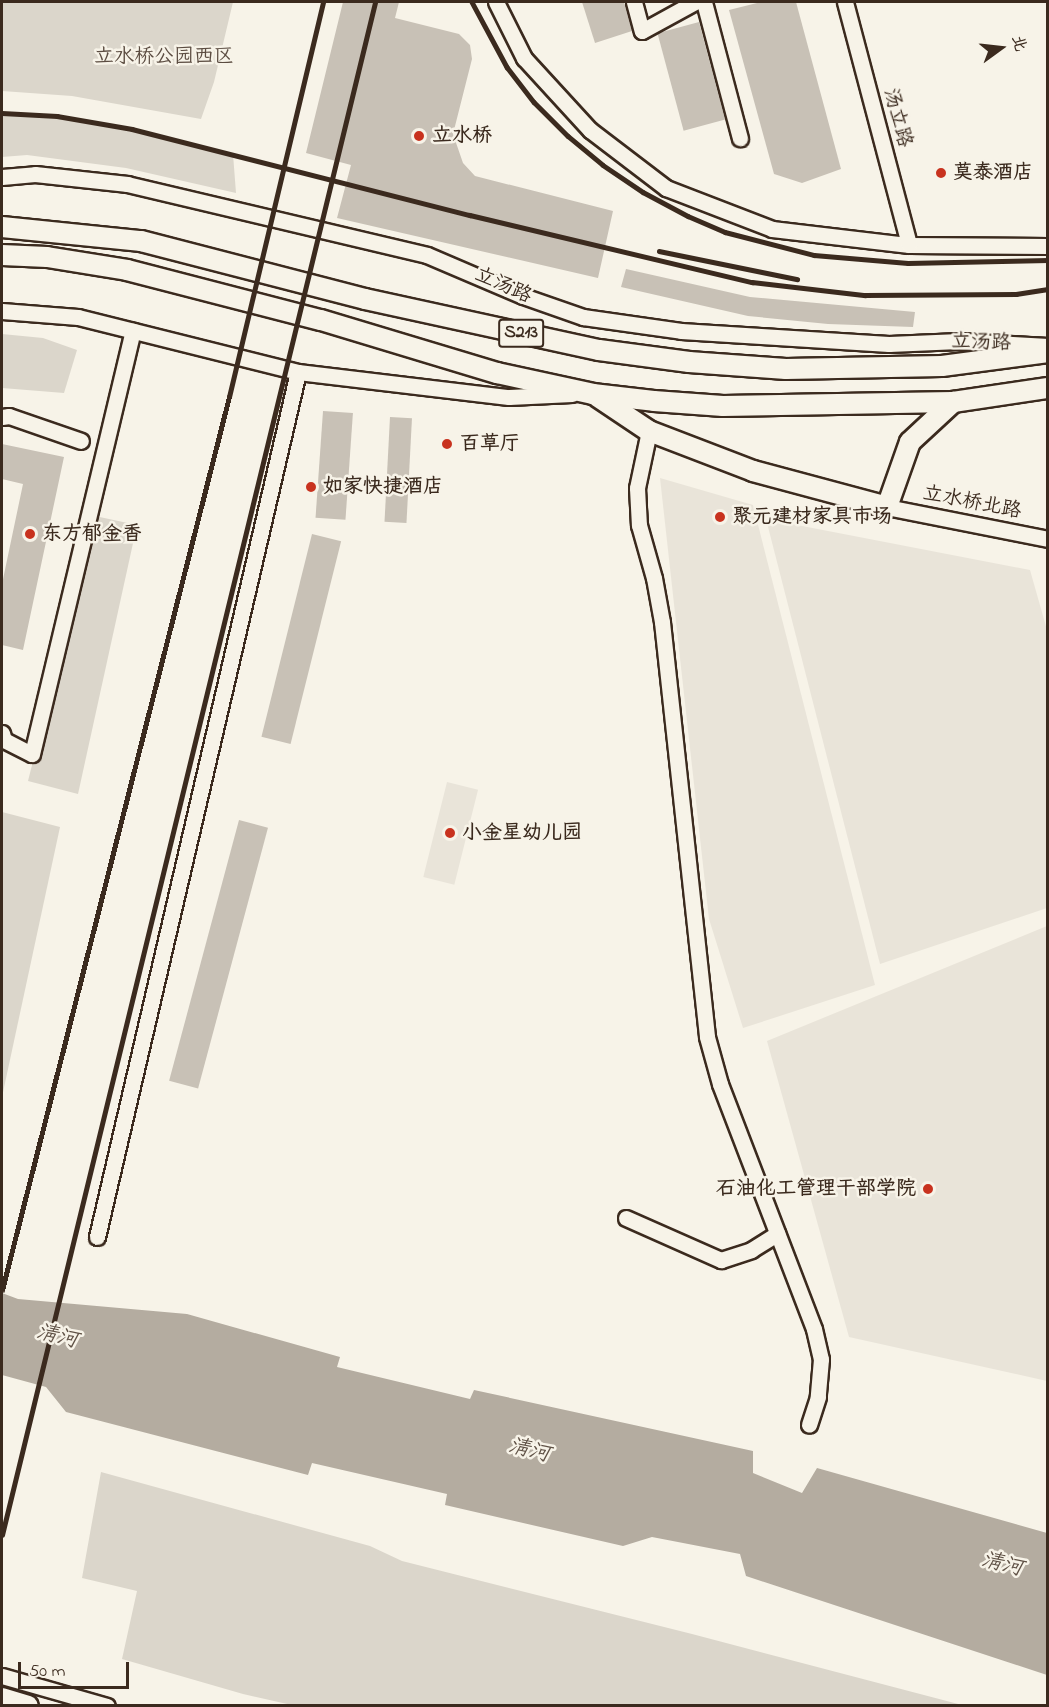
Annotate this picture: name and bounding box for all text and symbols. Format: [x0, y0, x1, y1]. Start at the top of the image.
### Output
north arrow [971, 18, 1031, 78]
text: 北 [1005, 32, 1032, 54]
park label: 立水桥公园西区 [94, 45, 234, 69]
street label: 汤立路 [878, 86, 916, 150]
place label: 立水桥 [432, 124, 492, 148]
marker: 立水桥 [410, 127, 428, 145]
place label: 莫泰酒店 [953, 161, 1033, 185]
marker: 莫泰酒店 [934, 166, 948, 180]
street label: 立汤路 [471, 263, 535, 309]
road number: S213 [497, 318, 545, 348]
street label: 立汤路 [951, 330, 1011, 356]
place label: 百草厅 [460, 432, 520, 456]
marker: 百草厅 [438, 435, 456, 453]
place label: 如家快捷酒店 [323, 475, 443, 499]
marker: 如家快捷酒店 [304, 480, 318, 494]
street label: 立水桥北路 [921, 482, 1023, 524]
place label: 聚元建材家具市场 [732, 505, 892, 529]
marker: 聚元建材家具市场 [713, 510, 727, 524]
place label: 东方郁金香 [42, 522, 142, 546]
marker: 东方郁金香 [23, 527, 37, 541]
place label: 小金星幼儿园 [462, 821, 582, 845]
marker: 小金星幼儿园 [443, 826, 457, 840]
place label: 石油化工管理干部学院 [716, 1177, 916, 1201]
marker: 石油化工管理干部学院 [921, 1182, 935, 1196]
water label: 清河 [34, 1320, 80, 1354]
water label: 清河 [506, 1434, 552, 1468]
water label: 清河 [979, 1548, 1025, 1582]
scale bar [21, 1650, 132, 1688]
text: 50 m [29, 1659, 66, 1685]

